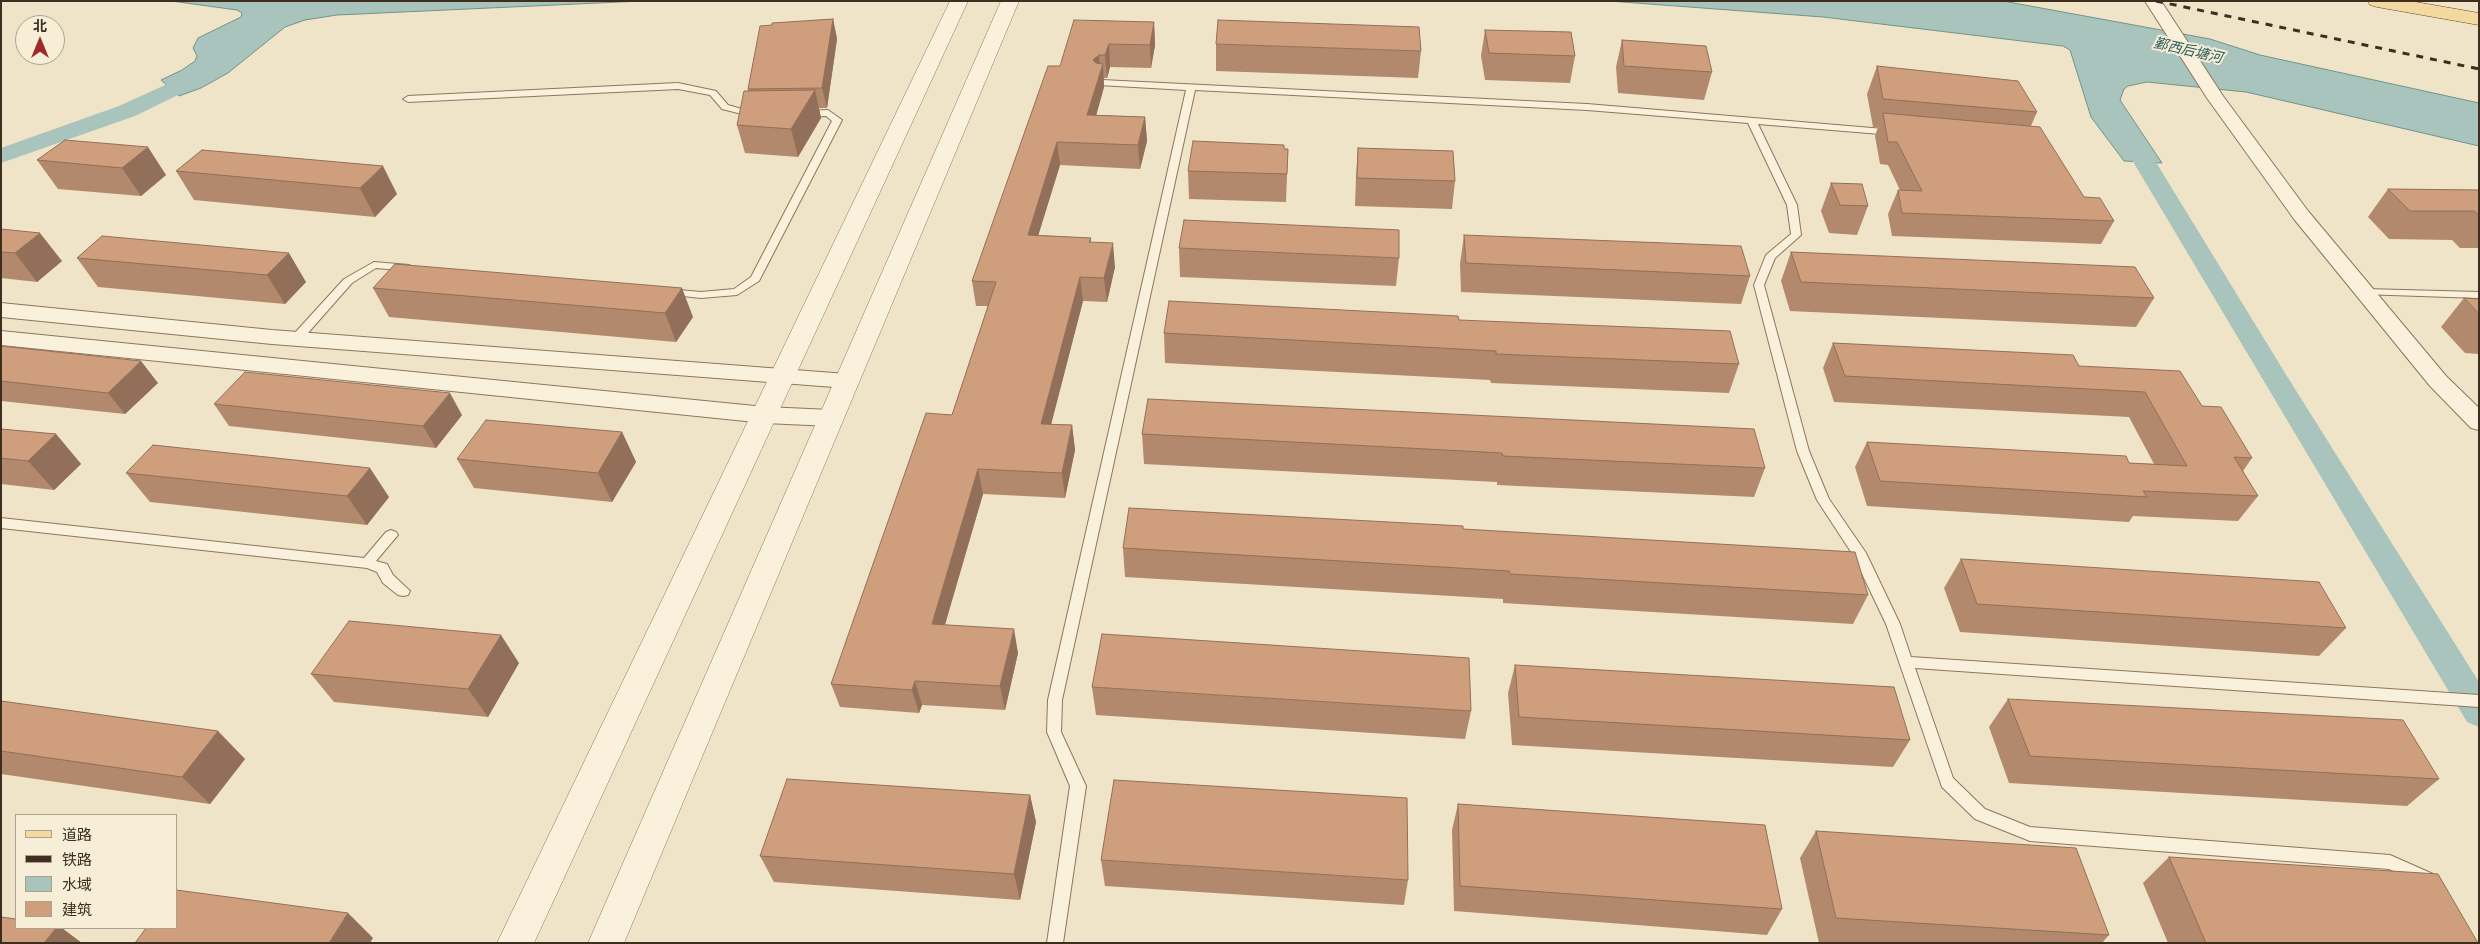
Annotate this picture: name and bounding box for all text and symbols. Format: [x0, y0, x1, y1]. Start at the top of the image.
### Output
north arrow [15, 15, 65, 65]
text: 北 [33, 16, 47, 35]
water label: 鄞西后塘河 [2152, 35, 2224, 67]
legend [15, 814, 178, 929]
text: 道路 [62, 824, 92, 844]
text: 铁路 [62, 849, 92, 869]
text: 水域 [62, 874, 92, 894]
text: 建筑 [62, 899, 92, 919]

